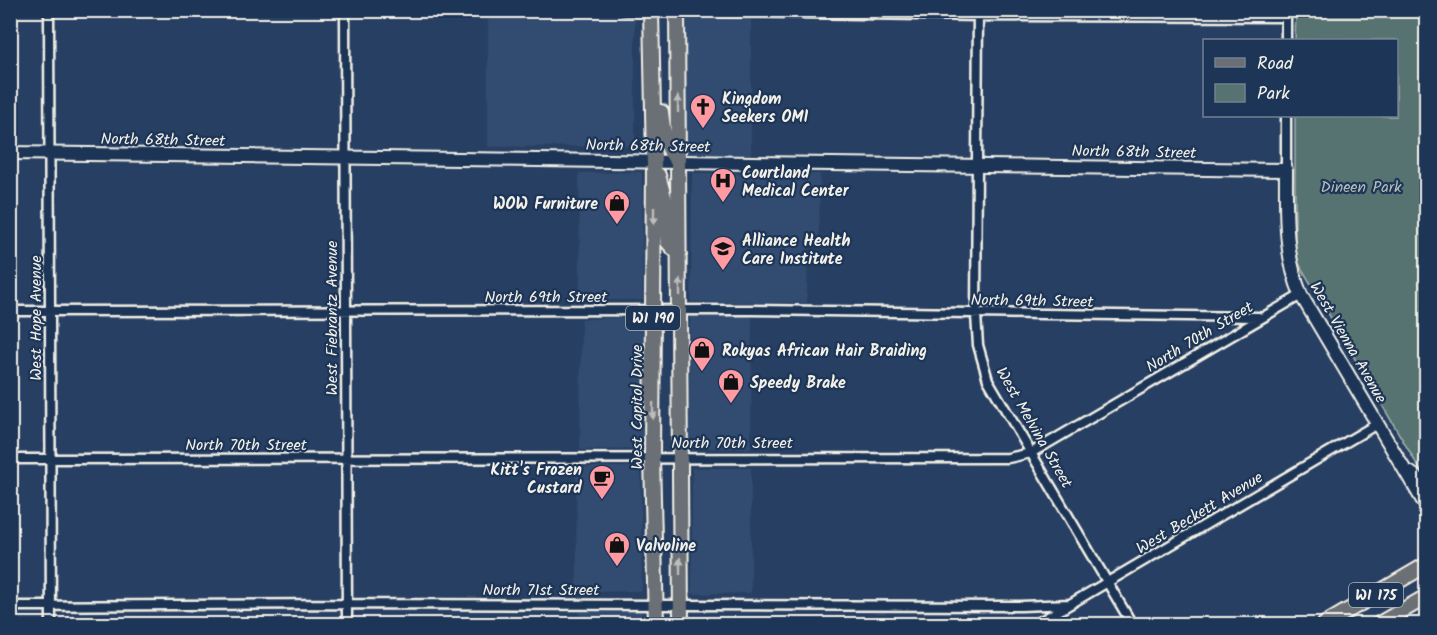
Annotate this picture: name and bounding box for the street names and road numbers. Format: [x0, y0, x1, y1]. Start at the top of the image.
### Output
street label: North 68th Street [100, 127, 226, 154]
street label: North 68th Street [585, 133, 711, 160]
street label: North 68th Street [1071, 139, 1197, 166]
street label: West Fiebrantz Avenue [320, 241, 345, 396]
street label: West Hope Avenue [24, 255, 49, 381]
street label: West Vienna Avenue [1303, 277, 1393, 408]
street label: North 69th Street [484, 285, 608, 310]
street label: North 69th Street [970, 288, 1094, 315]
street label: North 70th Street [1141, 295, 1259, 379]
road number: WI 190 [626, 306, 680, 330]
street label: West Capitol Drive [625, 345, 650, 469]
street label: West Melvina Street [989, 362, 1079, 494]
street label: North 70th Street [671, 431, 794, 456]
street label: North 70th Street [185, 433, 308, 458]
street label: West Beckett Avenue [1132, 465, 1268, 561]
street label: North 71st Street [483, 578, 600, 603]
road number: WI 175 [1349, 583, 1403, 607]

